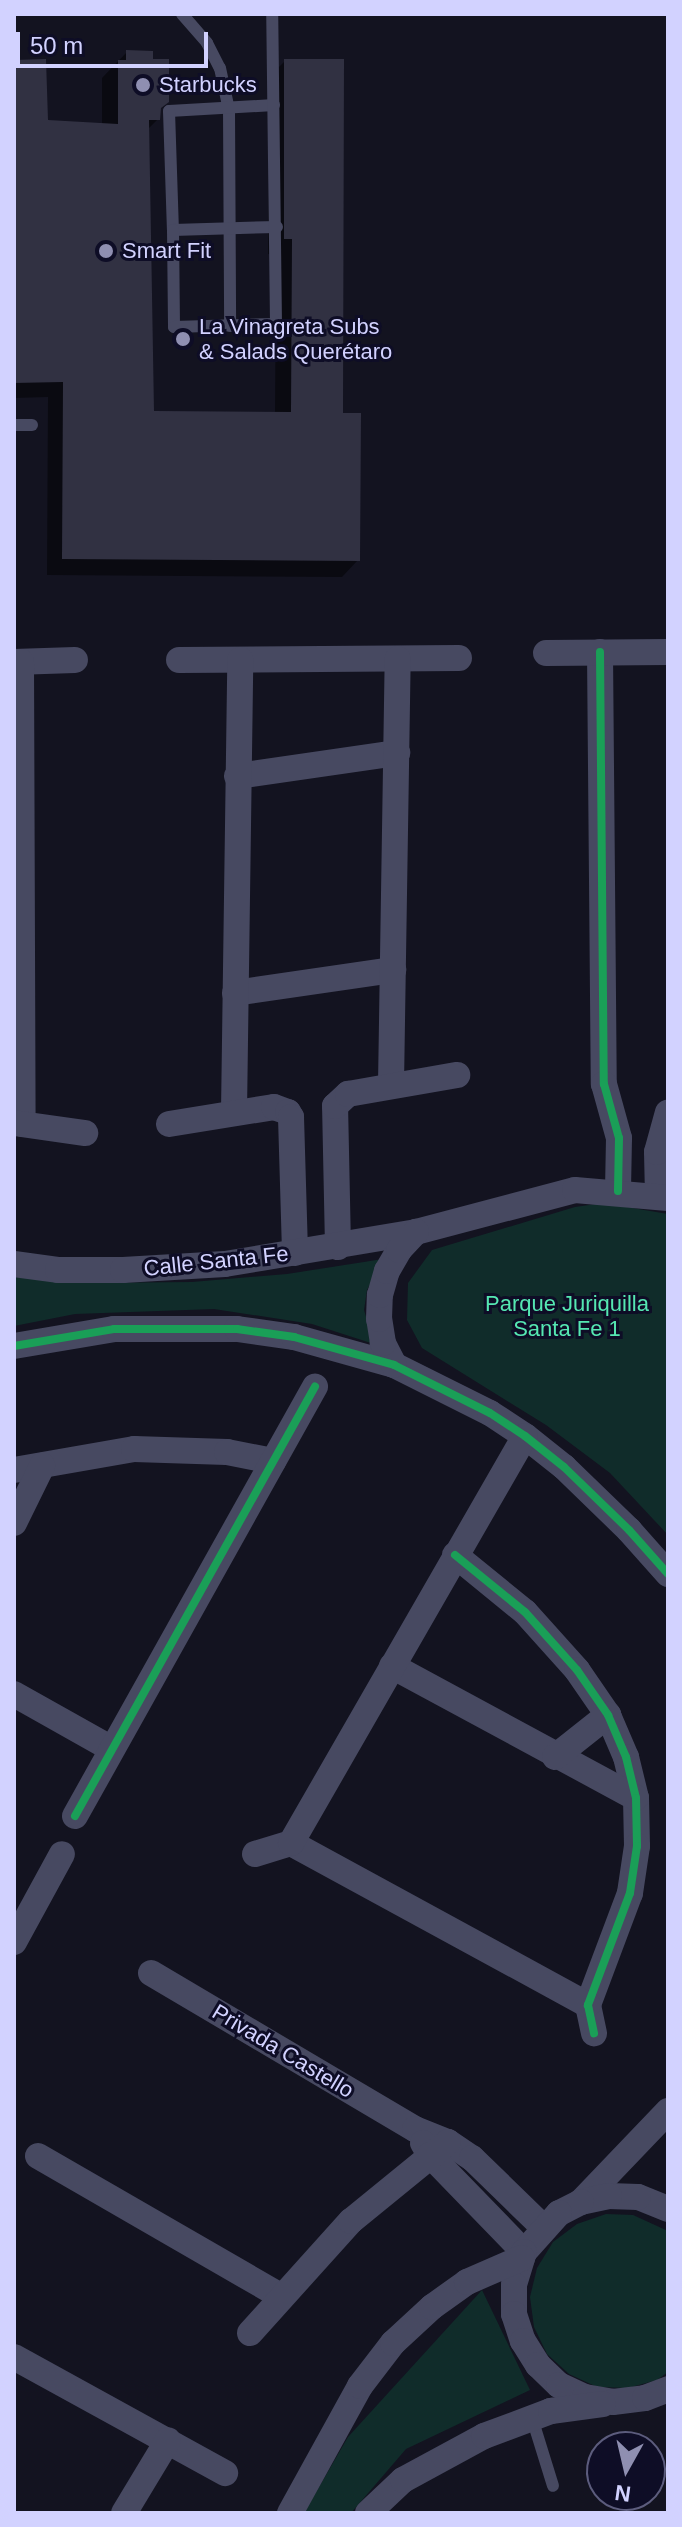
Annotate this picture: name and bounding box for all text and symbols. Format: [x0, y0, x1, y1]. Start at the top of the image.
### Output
scale bar [20, 16, 212, 66]
text: 50 m [30, 32, 83, 59]
place label: Starbucks [159, 72, 257, 98]
marker: Starbucks [134, 76, 152, 94]
place label: Smart Fit [122, 238, 211, 264]
marker: Smart Fit [97, 242, 115, 260]
place label: La Vinagreta Subs & Salads Querétaro [199, 313, 392, 364]
marker: La Vinagreta Subs & Salads Querétaro [174, 330, 192, 348]
street label: Calle Santa Fe [142, 1240, 290, 1282]
park label: Parque Juriquilla Santa Fe 1 [485, 1290, 649, 1342]
street label: Privada Castello [208, 1998, 358, 2104]
north arrow [586, 2431, 666, 2511]
text: N [613, 2480, 632, 2507]

